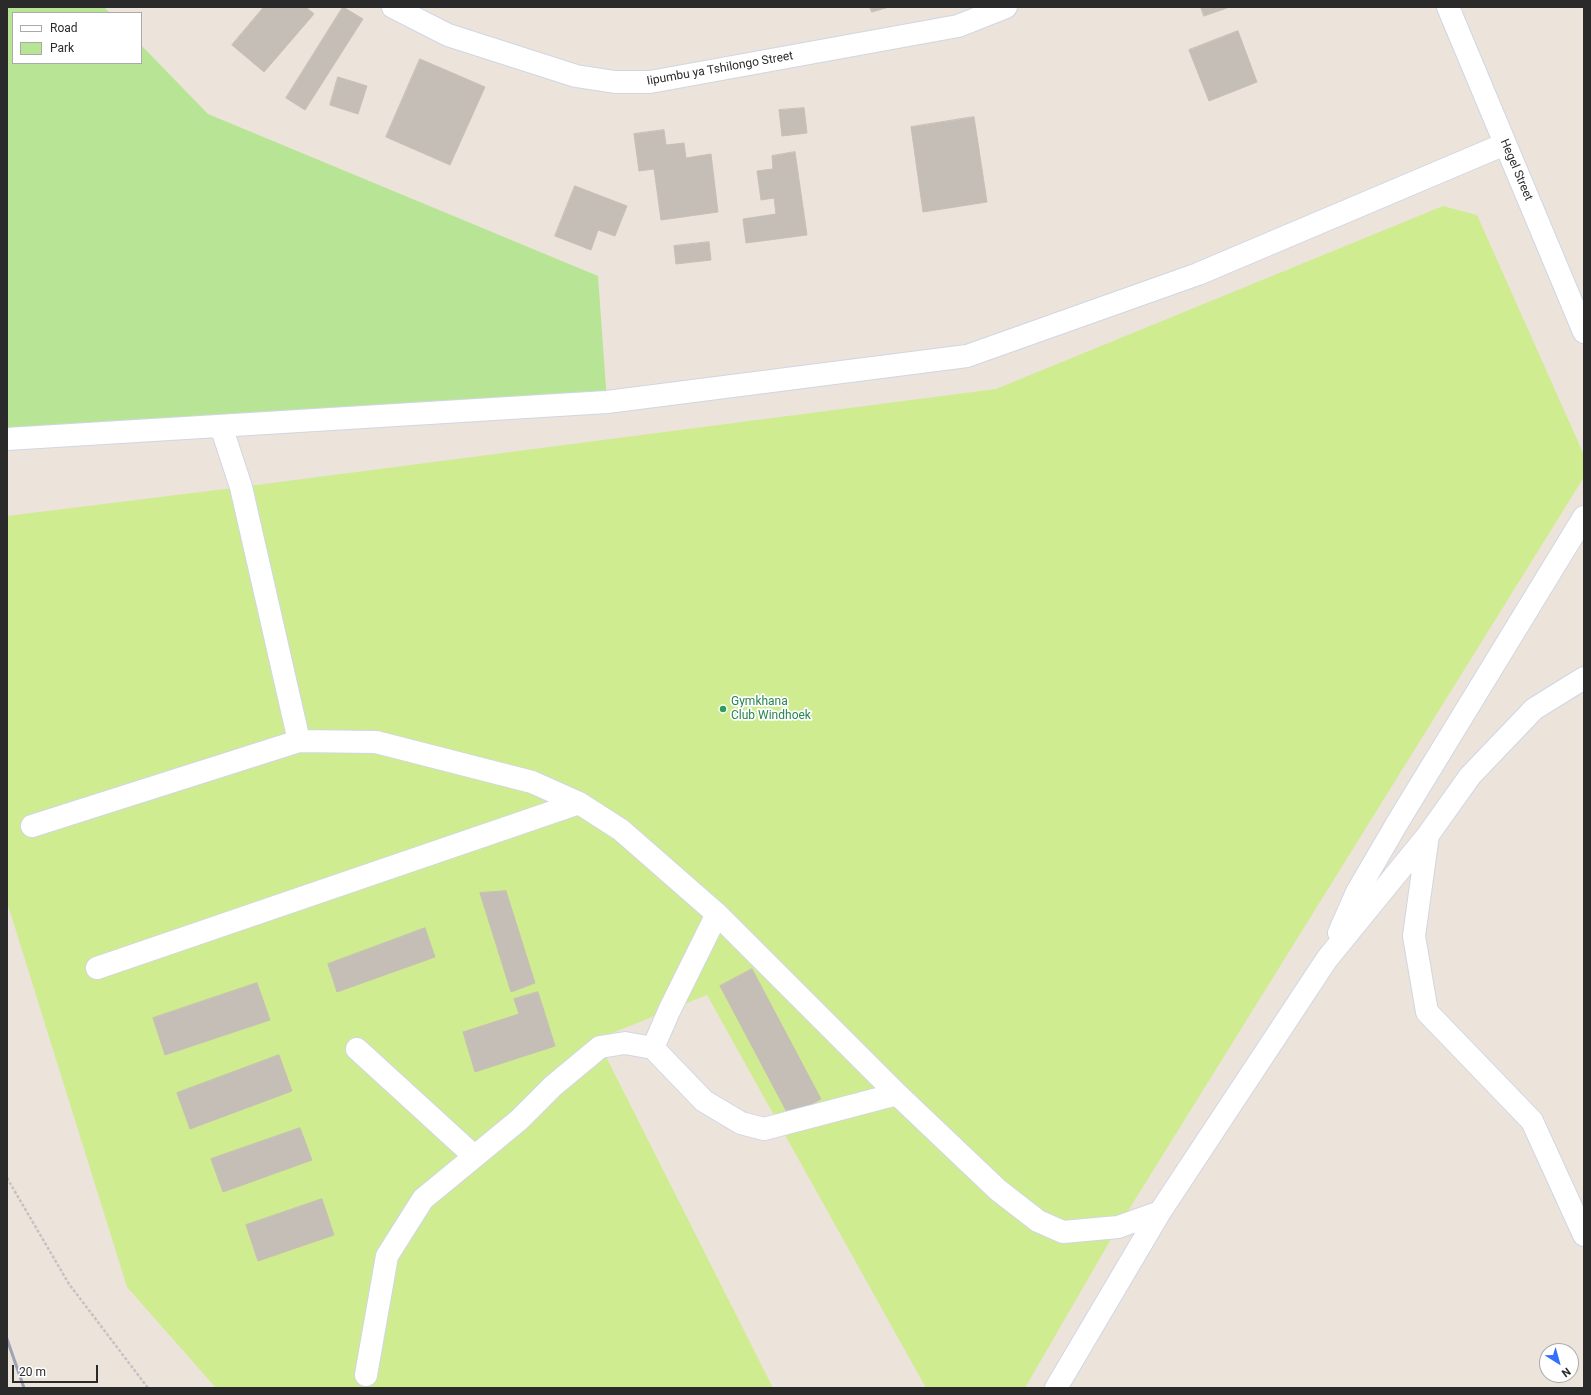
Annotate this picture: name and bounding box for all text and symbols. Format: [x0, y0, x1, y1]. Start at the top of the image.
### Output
legend [12, 12, 142, 64]
text: Road [50, 21, 78, 35]
text: Park [50, 41, 74, 55]
street label: Iipumbu ya Tshilongo Street [646, 49, 794, 89]
street label: Hegel Street [1497, 137, 1535, 203]
place label: Gymkhana Club Windhoek [731, 695, 811, 723]
marker: Gymkhana Club Windhoek [718, 704, 728, 714]
north arrow [1539, 1343, 1579, 1383]
scale bar [14, 1357, 100, 1383]
text: 20 m [19, 1365, 46, 1379]
text: N [1559, 1365, 1573, 1380]

